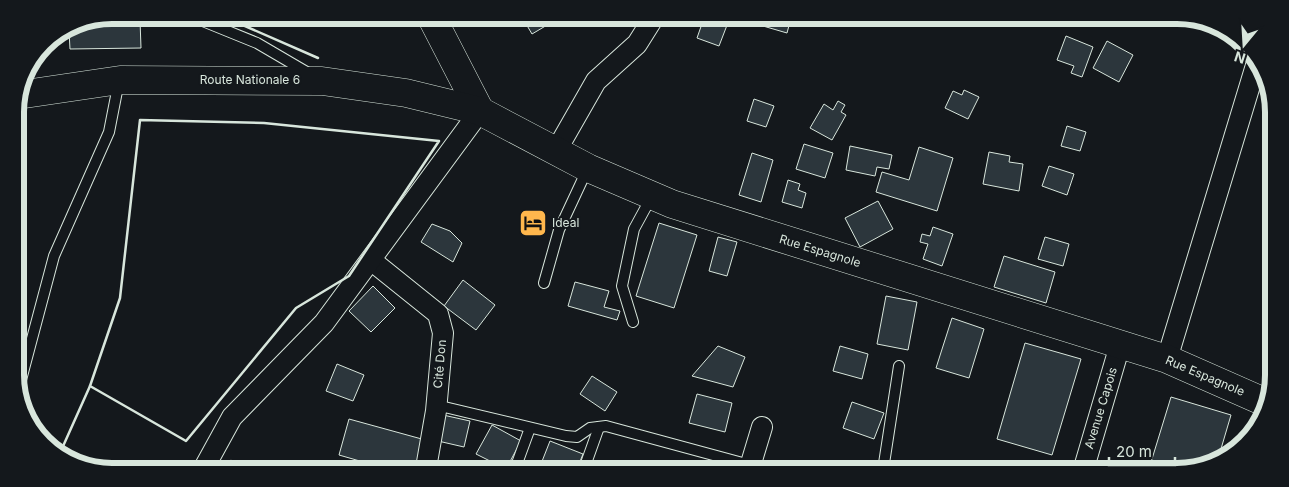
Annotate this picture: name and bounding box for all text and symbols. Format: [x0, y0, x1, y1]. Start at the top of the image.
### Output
north arrow [1219, 20, 1269, 70]
text: N [1232, 48, 1248, 68]
street label: Route Nationale 6 [200, 72, 300, 87]
hotel icon: Ideal [518, 208, 548, 238]
place label: Ideal [552, 215, 579, 230]
street label: Rue Espagnole [778, 231, 863, 270]
street label: Cité Don [430, 339, 449, 389]
street label: Rue Espagnole [1163, 352, 1247, 399]
street label: Avenue Capois [1081, 365, 1120, 451]
scale bar [1109, 434, 1175, 466]
text: 20 m [1116, 442, 1152, 461]

